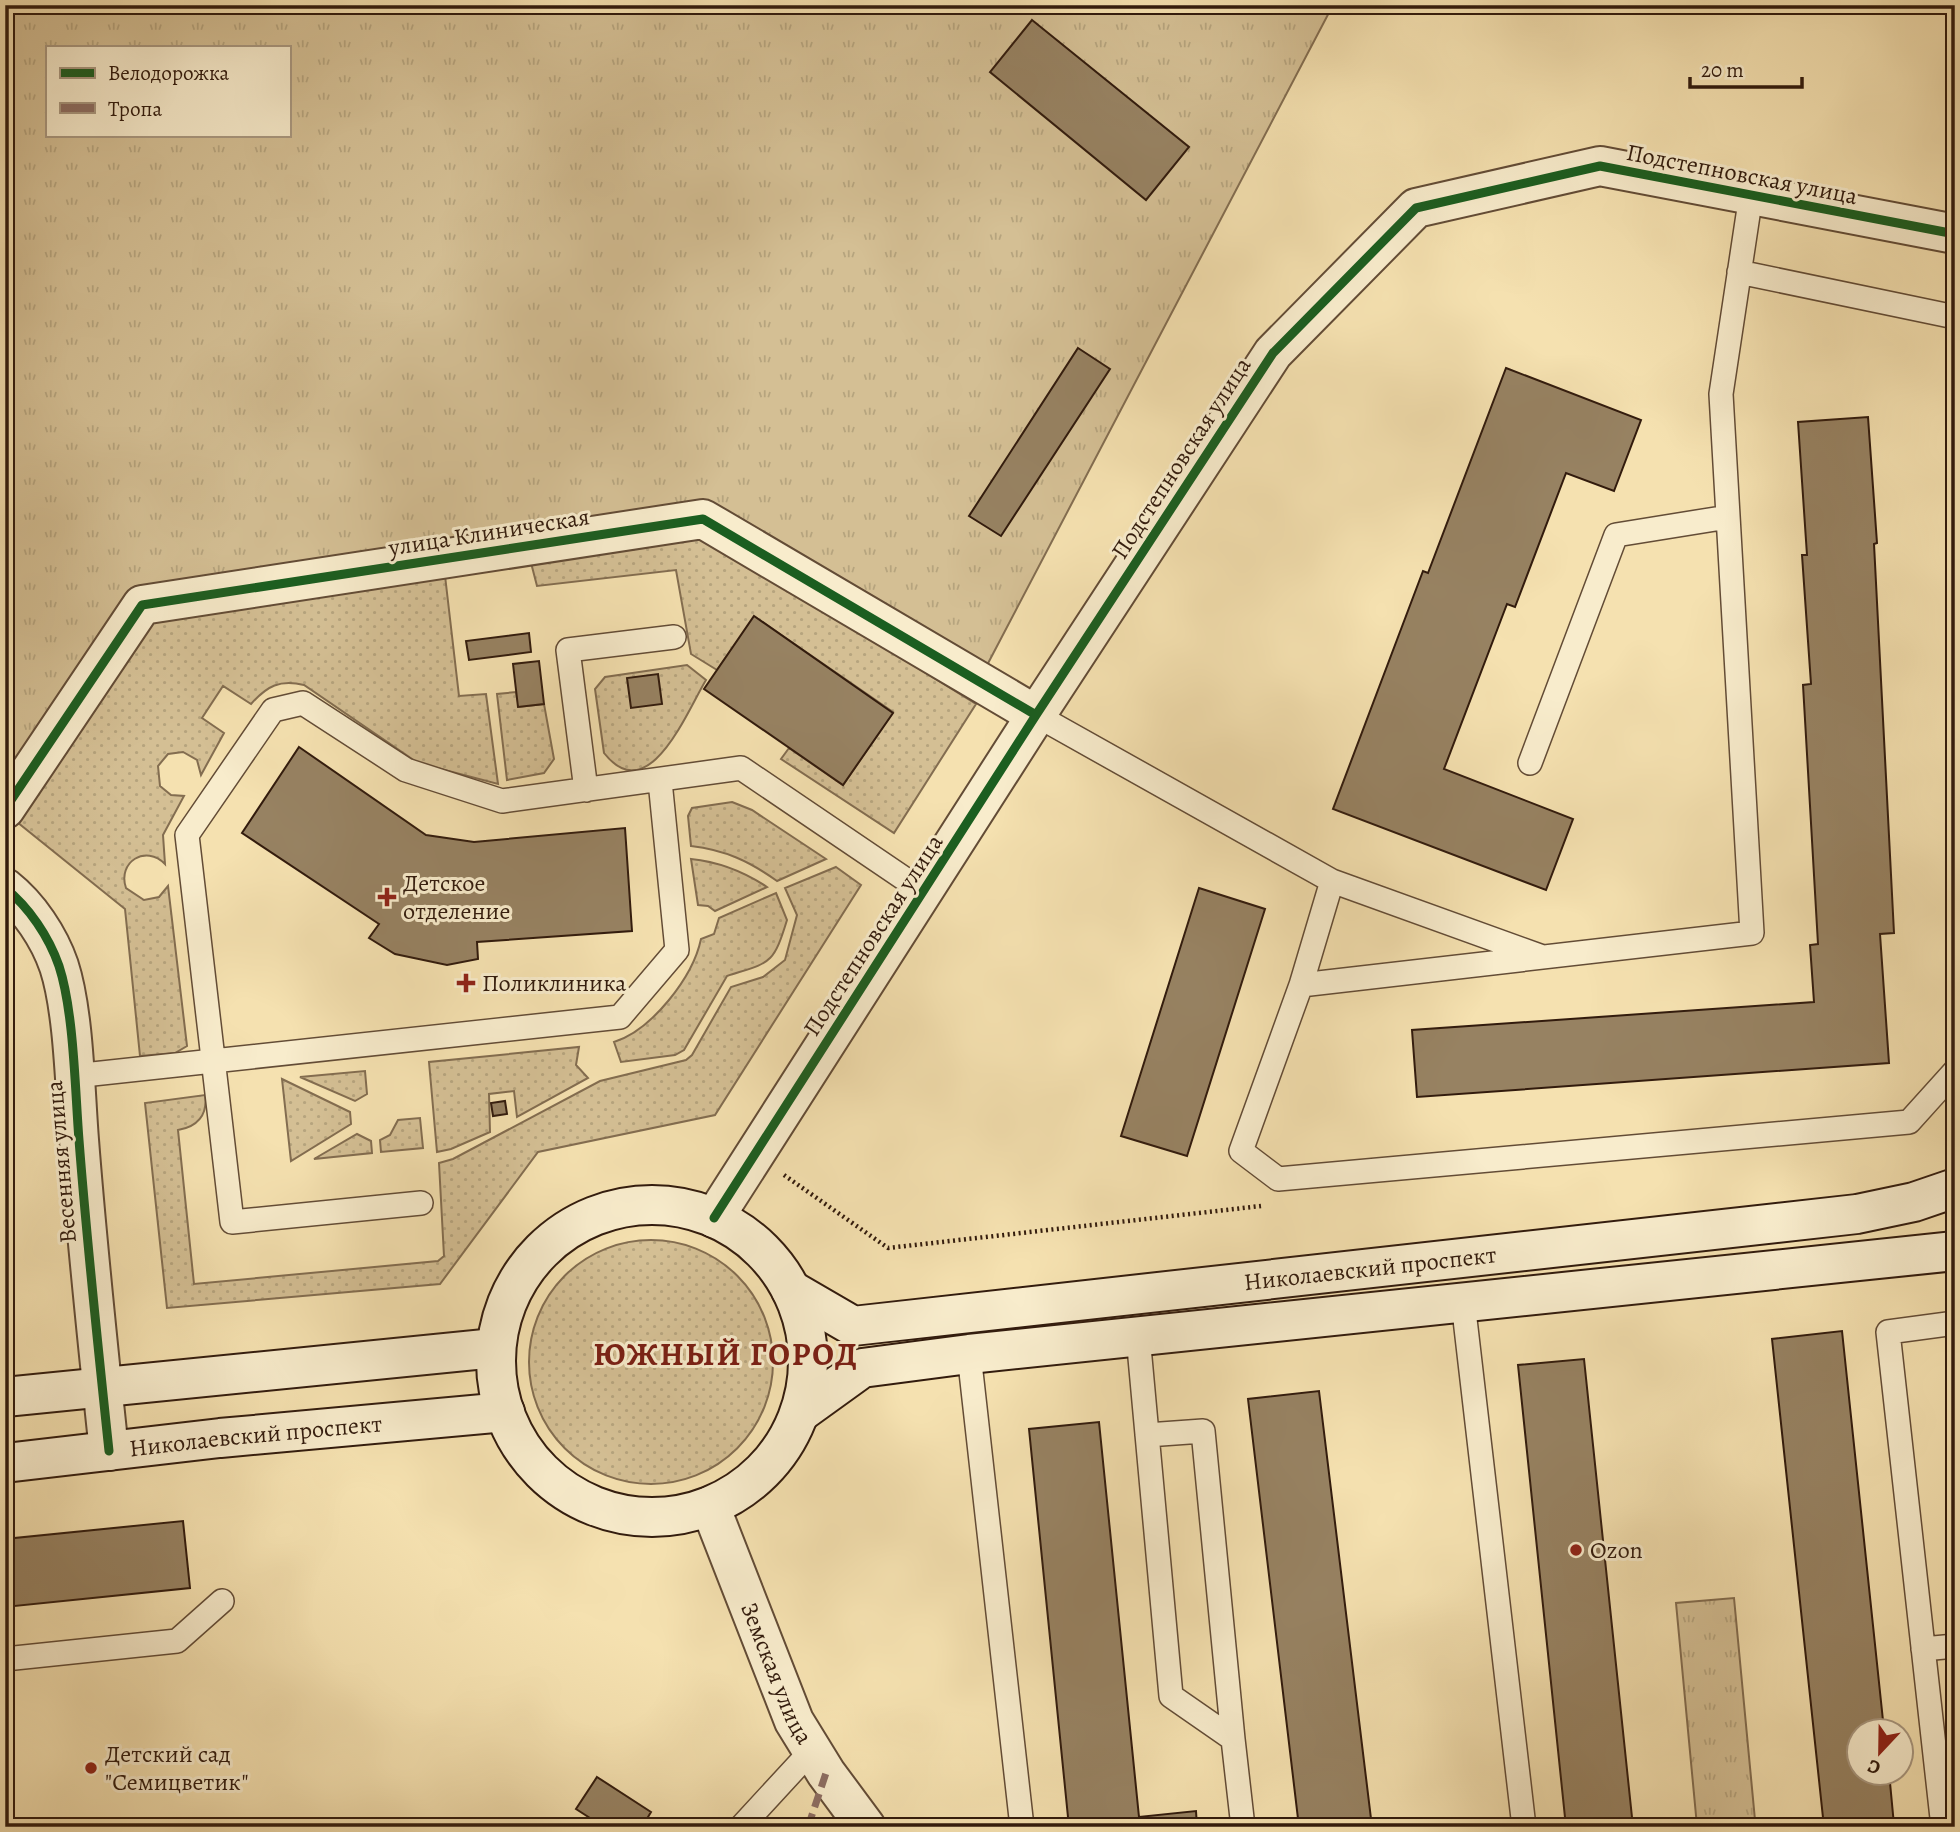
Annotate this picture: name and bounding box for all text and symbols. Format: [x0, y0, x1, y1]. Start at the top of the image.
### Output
legend [46, 46, 290, 136]
scale bar [1690, 46, 1802, 90]
text: 20 m [1701, 56, 1744, 84]
text: Велодорожка [108, 59, 229, 87]
text: Тропа [108, 95, 162, 123]
street label: Подстепновская улица [1624, 136, 1860, 212]
street label: Подстепновская улица [1104, 351, 1258, 565]
street label: улица Клиническая [385, 500, 592, 564]
street label: Подстепновская улица [796, 828, 950, 1042]
place label: Детское отделение [403, 867, 510, 927]
marker: Детское отделение [377, 887, 397, 907]
place label: Поликлиника [482, 967, 626, 999]
marker: Поликлиника [456, 973, 476, 993]
street label: Весенняя улица [38, 1079, 84, 1245]
street label: Николаевский проспект [1242, 1238, 1498, 1298]
district label: ЮЖНЫЙ ГОРОД [593, 1332, 859, 1376]
street label: Николаевский проспект [127, 1407, 384, 1464]
place label: Ozon [1590, 1534, 1643, 1566]
marker: Ozon [1568, 1542, 1584, 1558]
street label: Земская улица [733, 1598, 820, 1750]
north arrow [1844, 1716, 1914, 1786]
place label: Детский сад "Семицветик" [105, 1738, 249, 1798]
text: С [1864, 1753, 1884, 1781]
marker: Детский сад "Семицветик" [83, 1760, 99, 1776]

